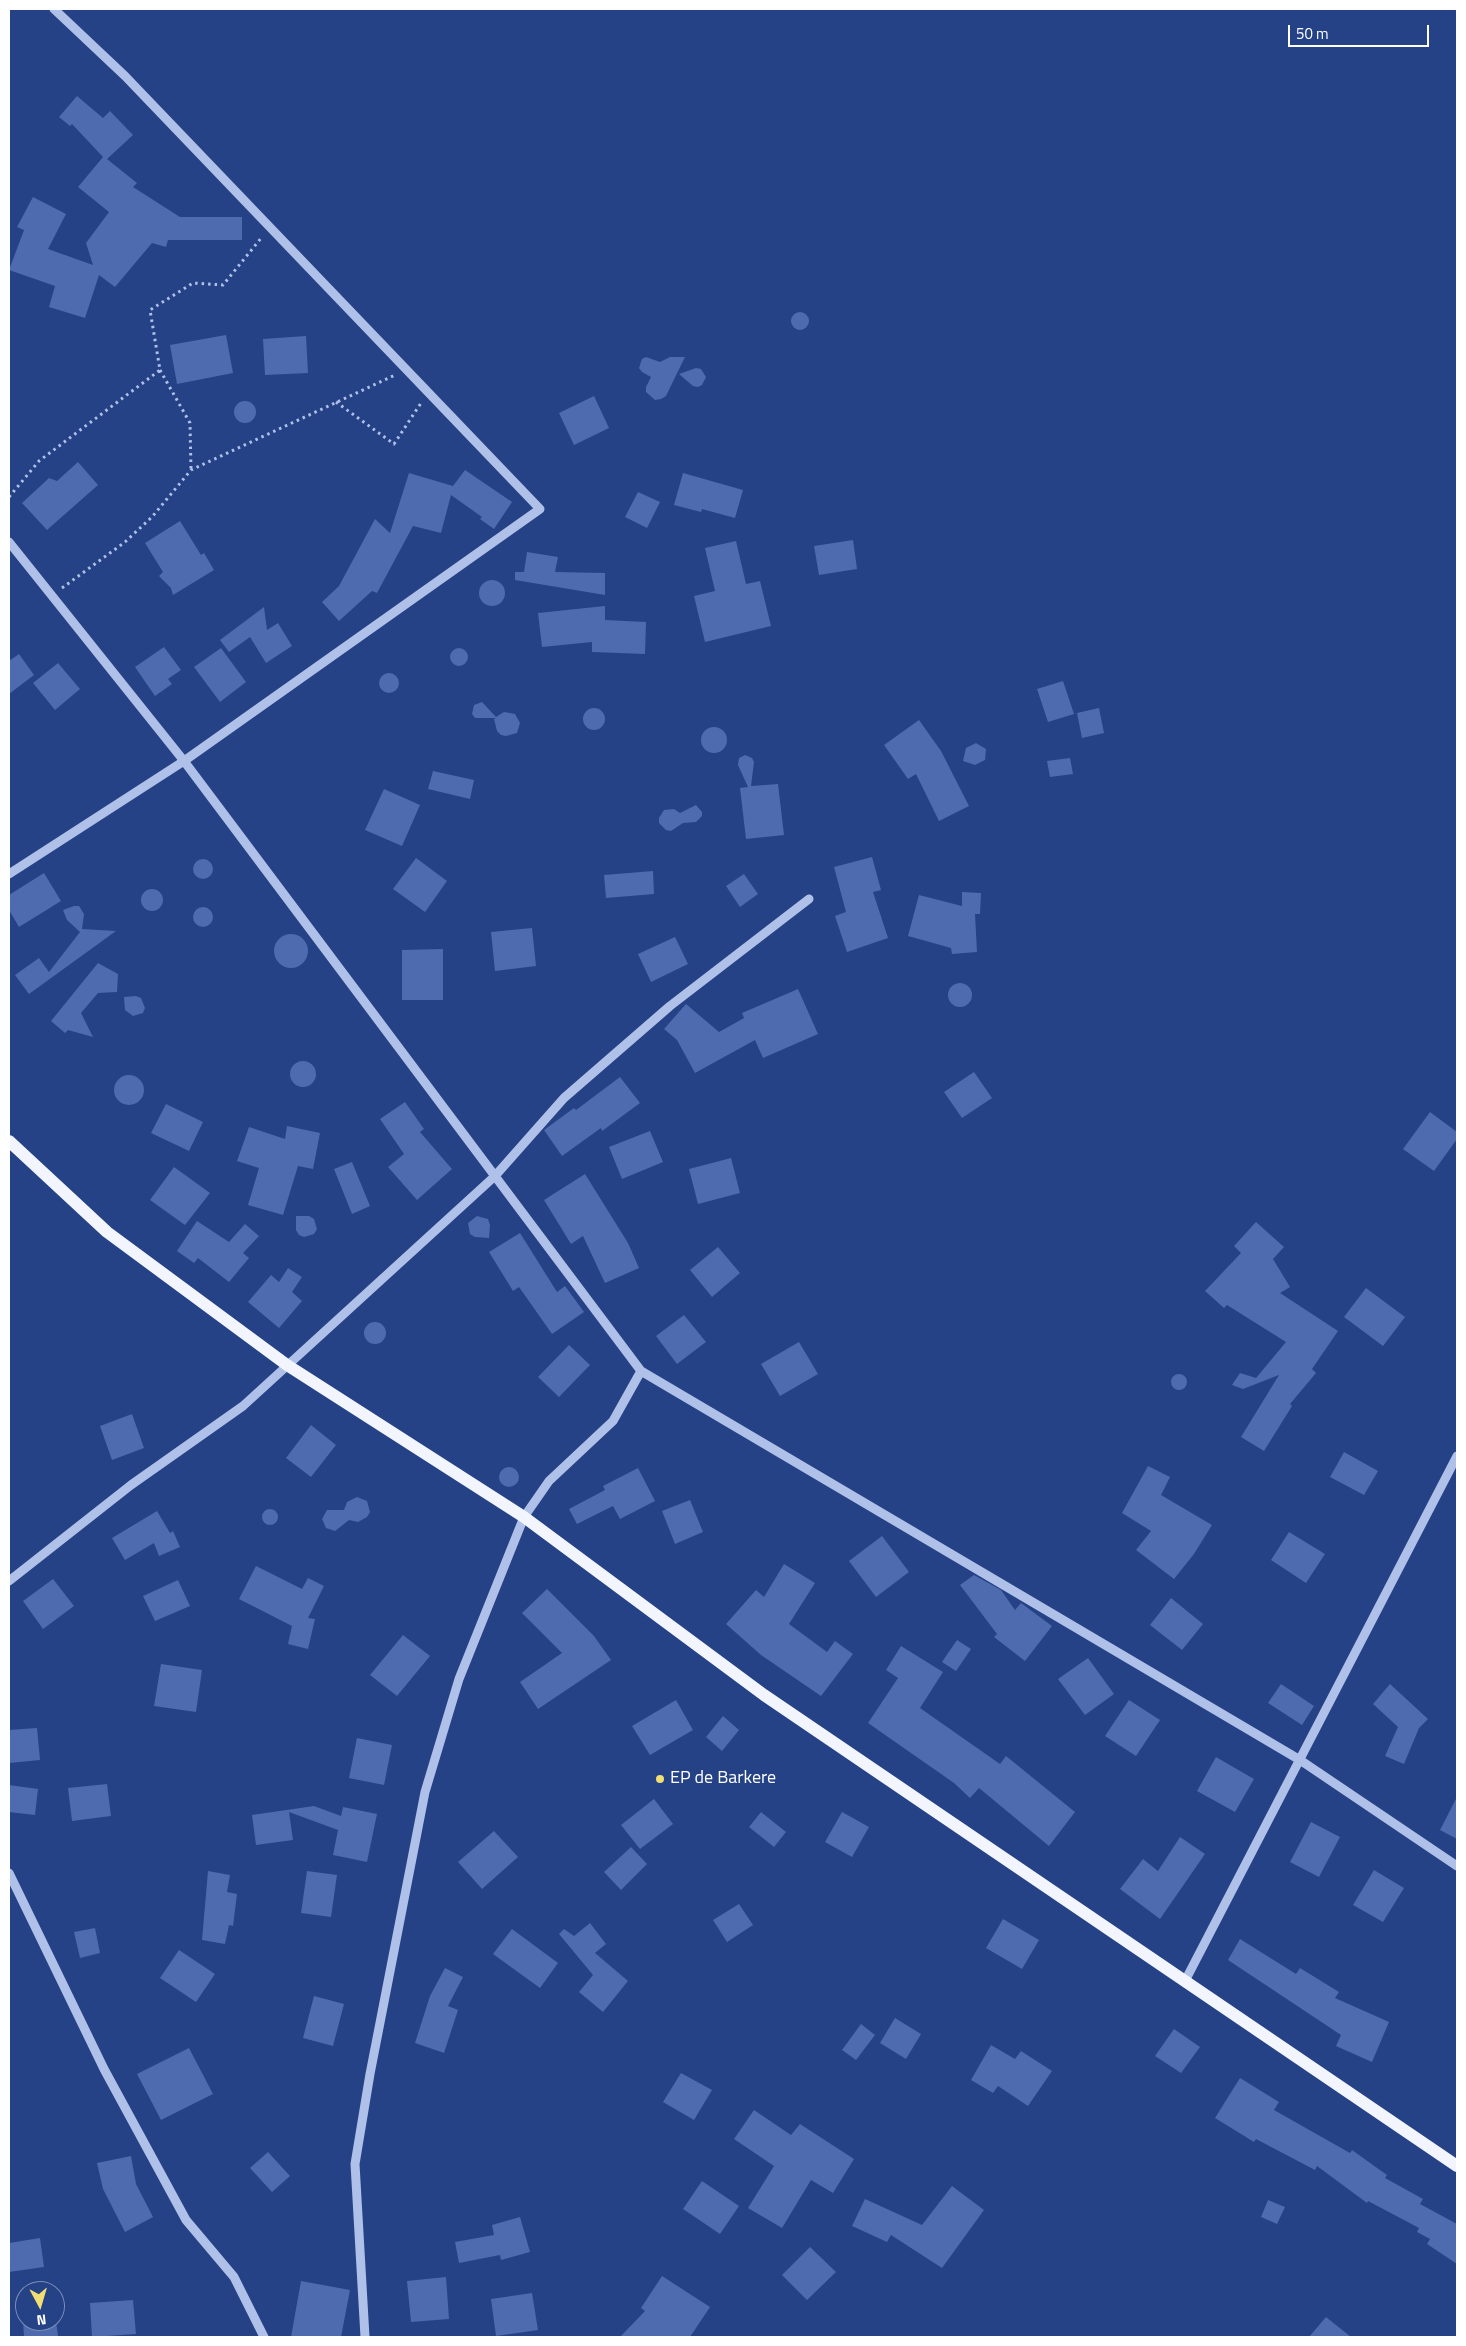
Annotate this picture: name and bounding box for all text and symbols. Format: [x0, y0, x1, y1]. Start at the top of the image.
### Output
scale bar [1291, 15, 1432, 47]
text: 50 m [1296, 22, 1329, 45]
place label: EP de Barkere [670, 1768, 776, 1790]
marker: EP de Barkere [654, 1773, 666, 1785]
north arrow [15, 2281, 65, 2331]
text: N [36, 2309, 47, 2331]

